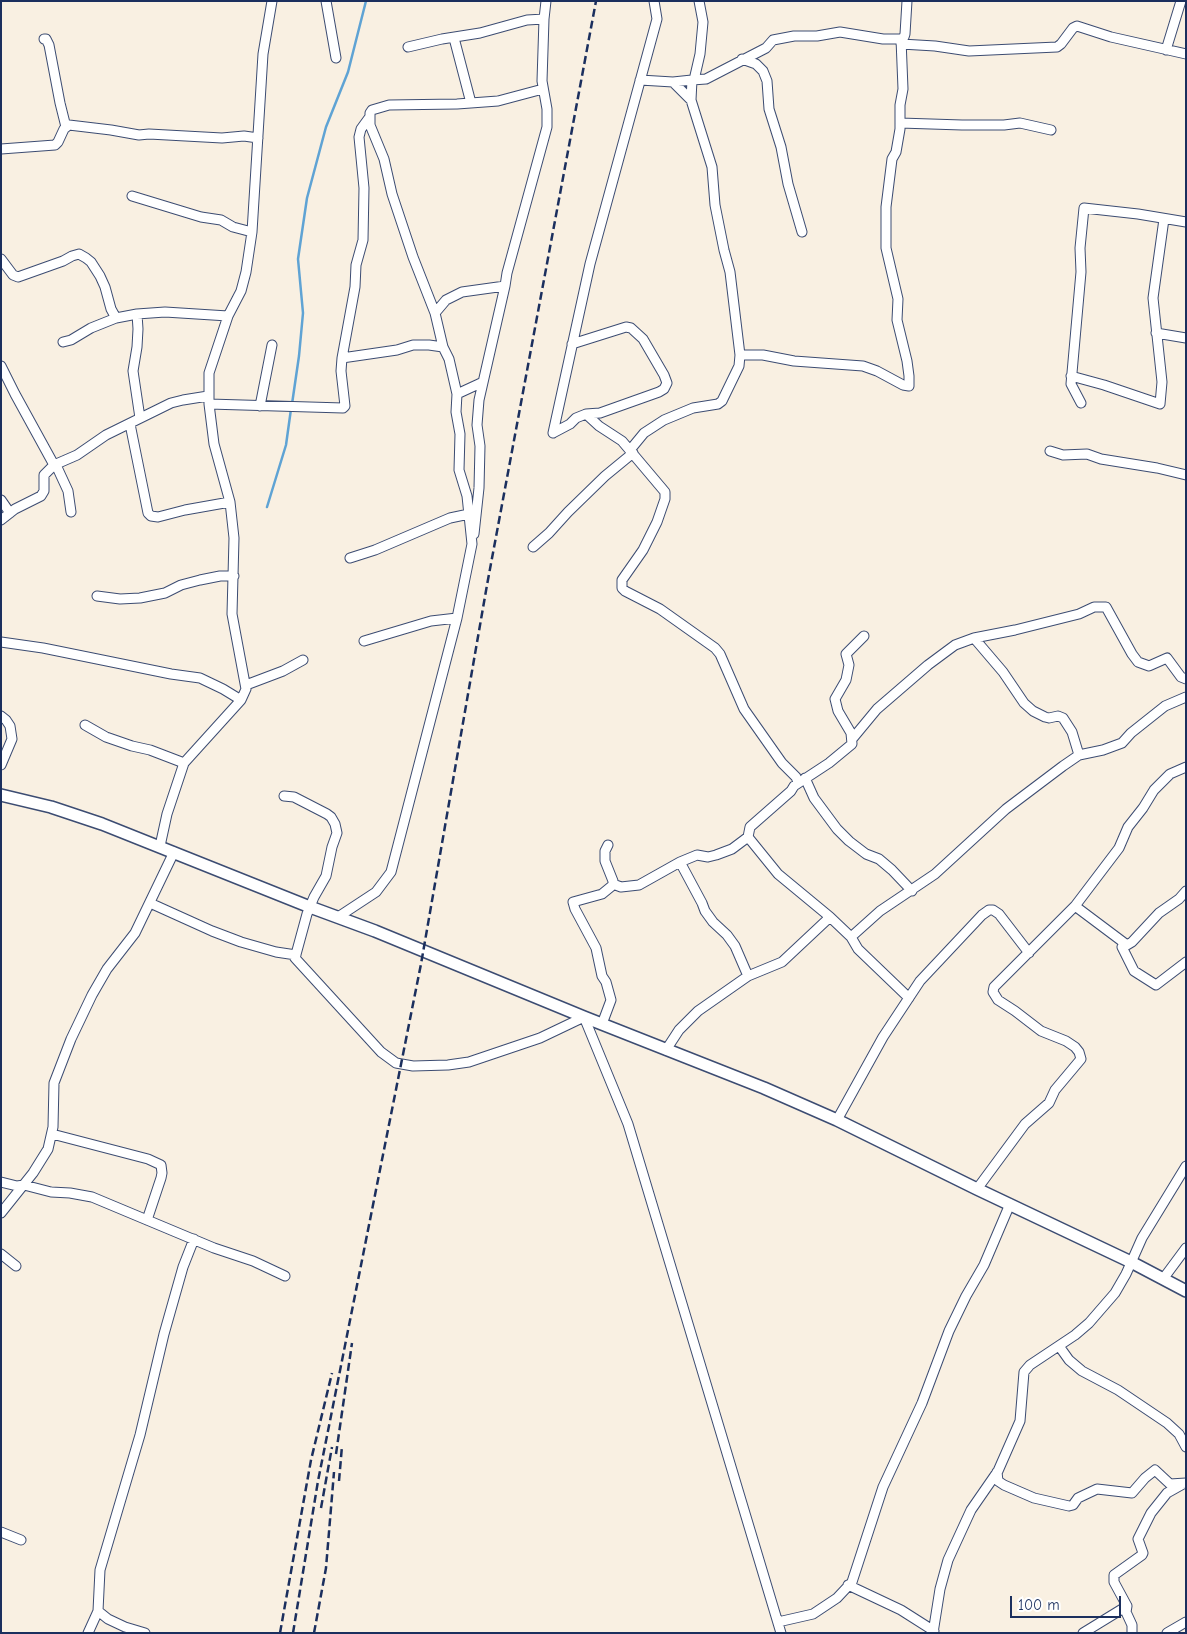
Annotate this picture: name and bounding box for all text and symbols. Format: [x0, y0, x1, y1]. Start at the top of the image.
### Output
scale bar [1012, 1586, 1123, 1618]
text: 100 m [1018, 1596, 1060, 1614]

